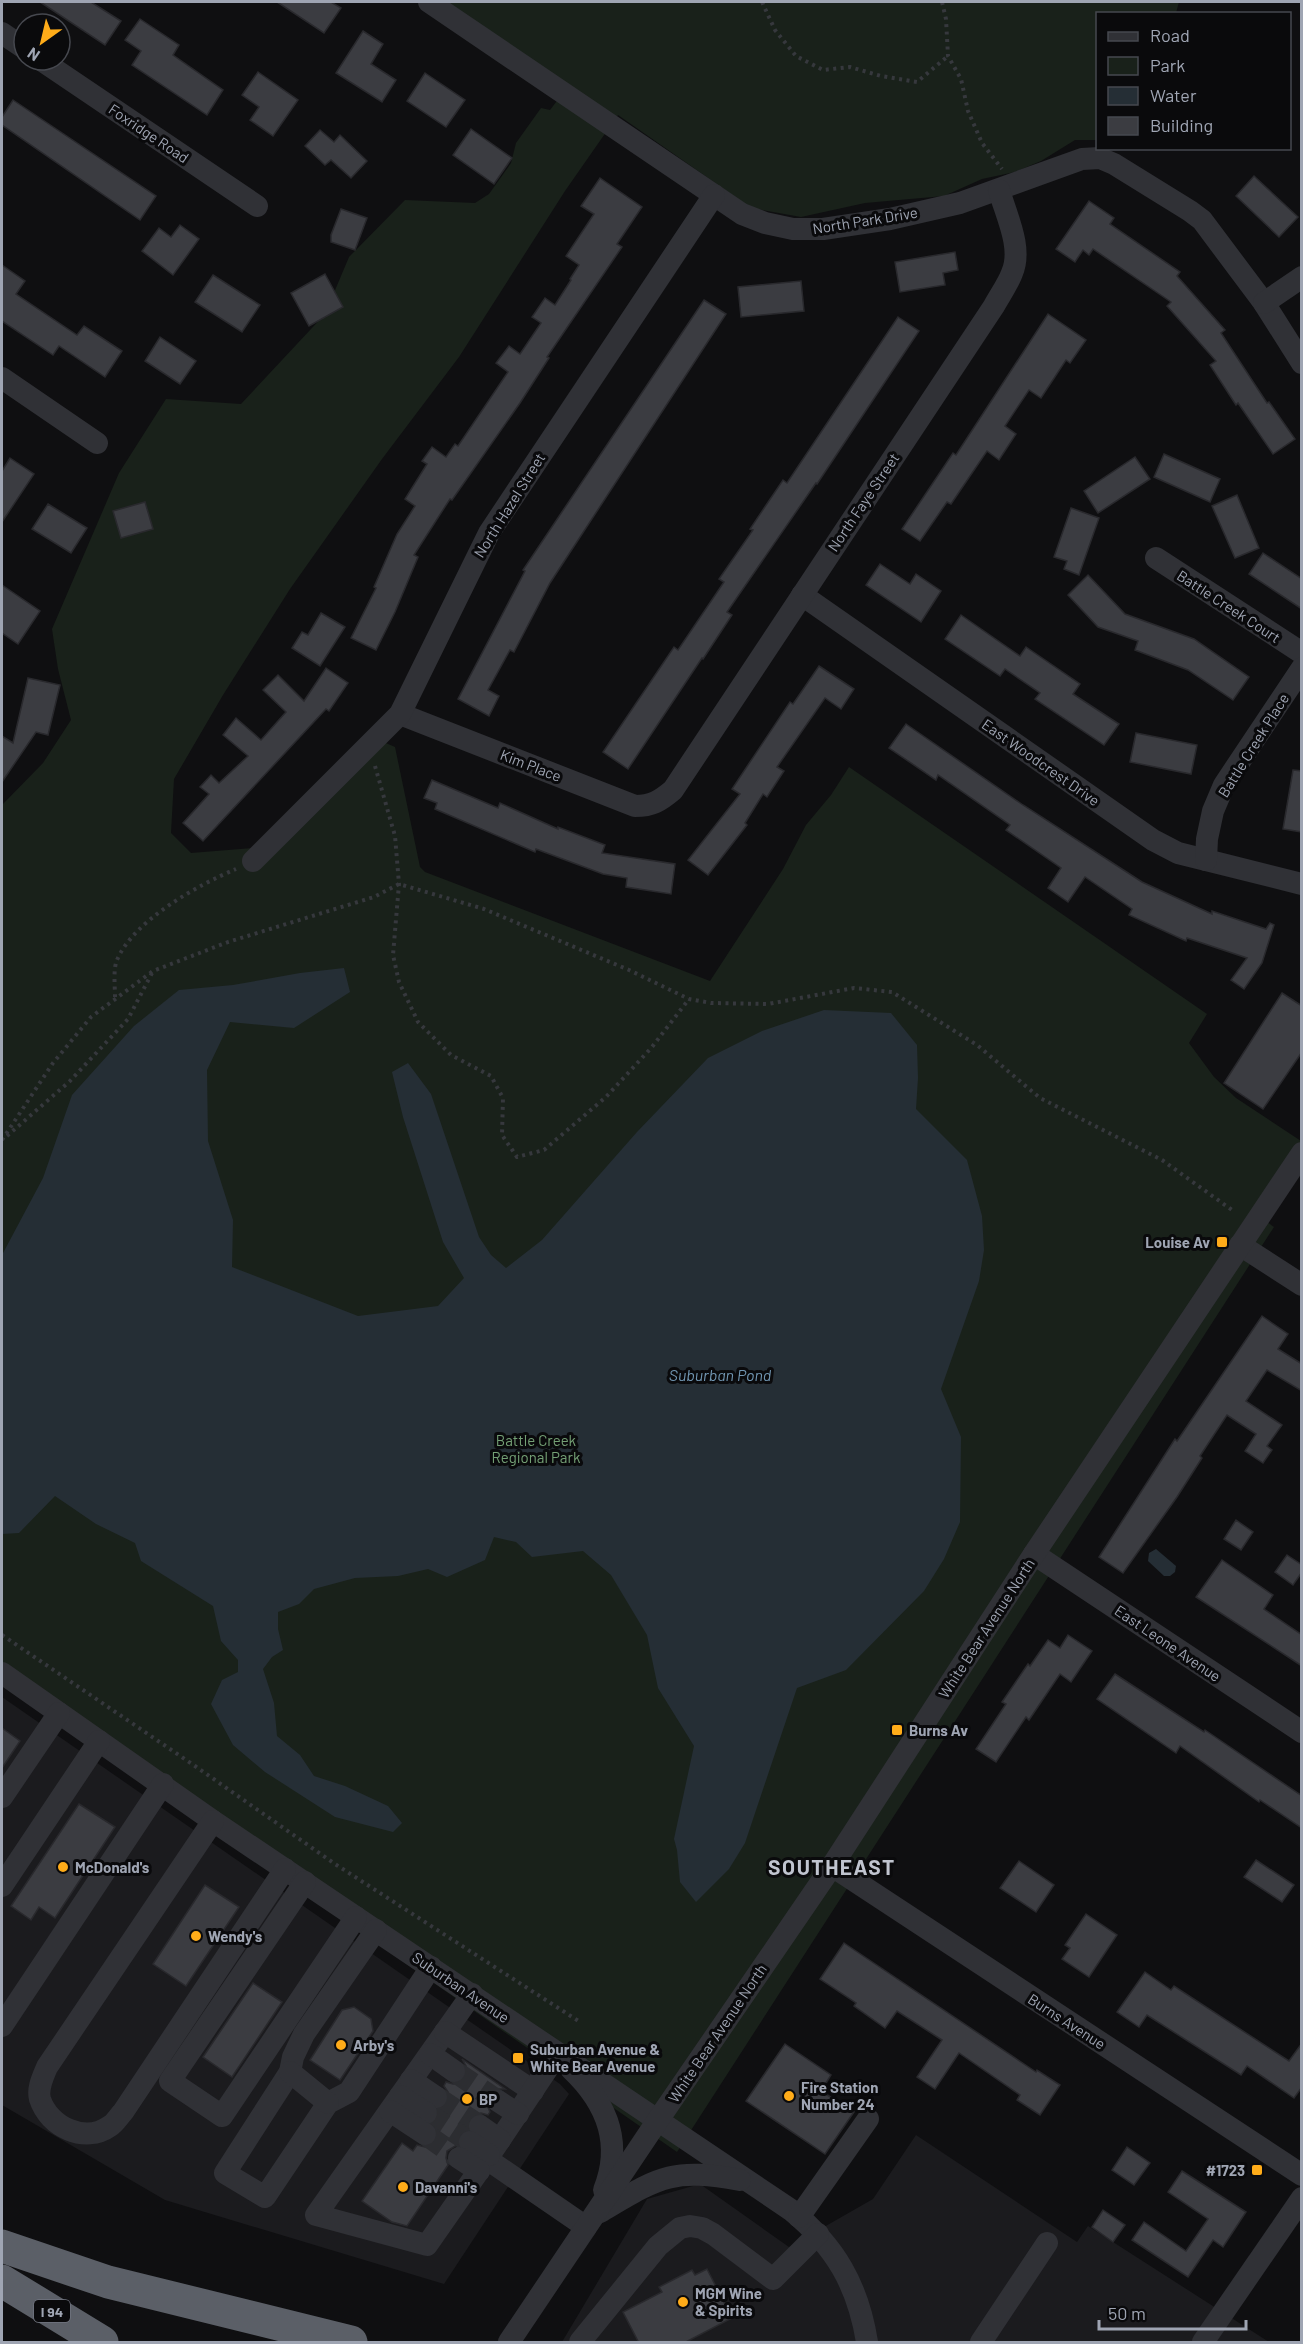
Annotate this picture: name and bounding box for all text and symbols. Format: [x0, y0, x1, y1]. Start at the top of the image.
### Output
north arrow [12, 12, 72, 72]
legend [1096, 12, 1291, 150]
text: Road [1150, 24, 1190, 46]
text: N [24, 44, 43, 66]
text: Park [1150, 54, 1185, 76]
text: Water [1150, 84, 1197, 106]
street label: Foxridge Road [106, 100, 192, 166]
text: Building [1150, 114, 1213, 136]
street label: North Park Drive [811, 203, 919, 237]
street label: North Hazel Street [470, 449, 548, 561]
street label: North Faye Street [823, 449, 903, 555]
street label: Battle Creek Court [1174, 566, 1284, 646]
street label: Battle Creek Place [1214, 690, 1292, 800]
street label: East Woodcrest Drive [979, 715, 1103, 809]
street label: Kim Place [498, 745, 564, 785]
place label: Louise Av [1145, 1233, 1210, 1251]
marker: Louise Av [1215, 1235, 1229, 1249]
water label: Suburban Pond [669, 1365, 772, 1384]
park label: Battle Creek Regional Park [492, 1431, 581, 1466]
street label: White Bear Avenue North [934, 1555, 1038, 1701]
street label: East Leone Avenue [1112, 1601, 1224, 1685]
place label: Burns Av [909, 1721, 968, 1739]
marker: Burns Av [890, 1723, 904, 1737]
district label: SOUTHEAST [768, 1854, 896, 1879]
place label: McDonald's [75, 1858, 150, 1876]
marker: McDonald's [56, 1860, 70, 1874]
place label: Wendy's [208, 1927, 263, 1945]
marker: Wendy's [189, 1929, 203, 1943]
street label: Suburban Avenue [409, 1948, 513, 2026]
street label: White Bear Avenue North [664, 1960, 770, 2106]
street label: Burns Avenue [1025, 1989, 1109, 2053]
place label: Arby's [353, 2036, 395, 2054]
marker: Arby's [334, 2038, 348, 2052]
place label: Suburban Avenue & White Bear Avenue [530, 2040, 660, 2075]
marker: Suburban Avenue & White Bear Avenue [511, 2051, 525, 2065]
place label: Fire Station Number 24 [801, 2078, 878, 2113]
marker: Fire Station Number 24 [782, 2089, 796, 2103]
place label: BP [479, 2090, 497, 2108]
marker: BP [460, 2092, 474, 2106]
place label: #1723 [1206, 2161, 1245, 2179]
marker: #1723 [1250, 2163, 1264, 2177]
place label: Davanni's [415, 2178, 478, 2196]
marker: Davanni's [396, 2180, 410, 2194]
place label: MGM Wine & Spirits [695, 2284, 762, 2319]
scale bar [1099, 2293, 1246, 2331]
marker: MGM Wine & Spirits [676, 2295, 690, 2309]
road number: I 94 [34, 2300, 70, 2322]
text: 50 m [1108, 2302, 1146, 2324]

